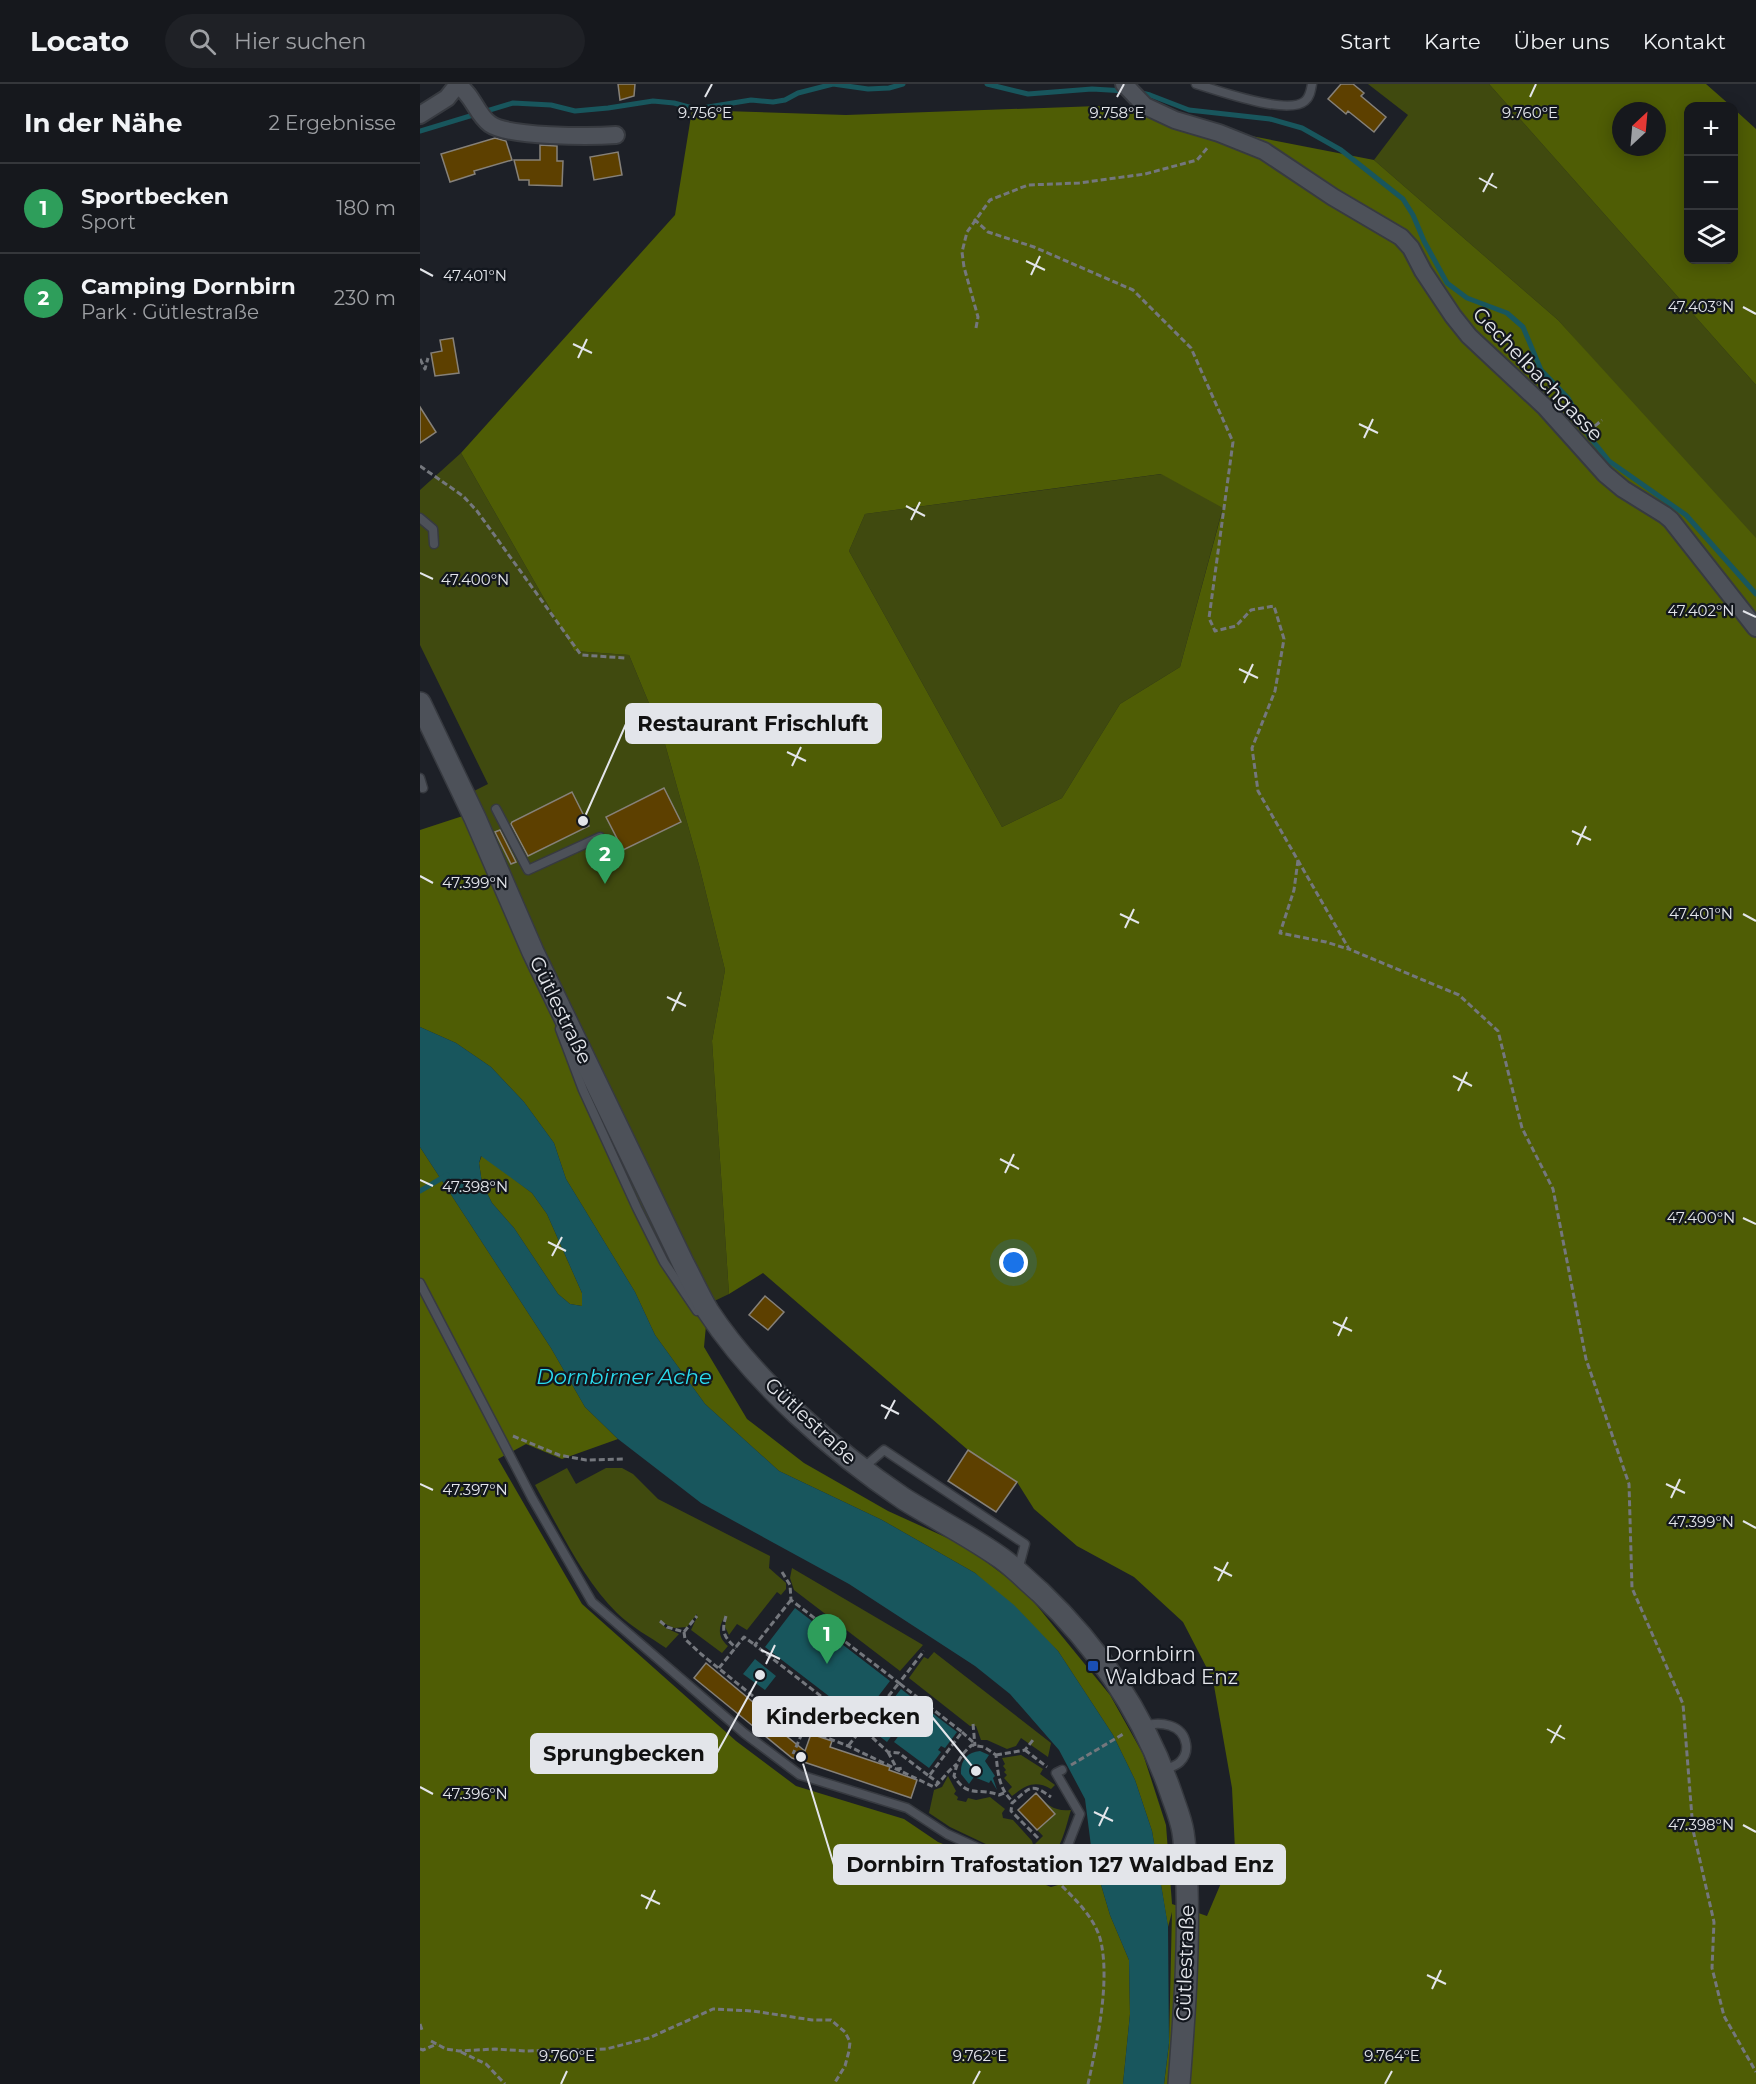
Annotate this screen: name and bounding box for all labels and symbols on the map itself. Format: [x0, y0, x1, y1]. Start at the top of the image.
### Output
north arrow [1612, 102, 1666, 156]
text: 9.756°E [678, 103, 732, 122]
text: 9.758°E [1090, 103, 1144, 122]
text: 9.760°E [1502, 103, 1558, 122]
text: 47.401°N [443, 266, 507, 285]
text: 47.403°N [1668, 297, 1734, 316]
street label: Gechelbachgasse [1468, 302, 1608, 446]
text: 47.400°N [441, 570, 509, 589]
text: 47.402°N [1667, 601, 1735, 620]
callout: Restaurant Frischluft [626, 704, 881, 743]
text: Restaurant Frischluft [637, 711, 869, 736]
pin: 2 [586, 834, 624, 884]
text: 47.399°N [442, 873, 508, 892]
text: 47.401°N [1669, 904, 1733, 923]
street label: Gütlestraße [525, 952, 597, 1068]
text: 47.398°N [442, 1177, 508, 1196]
text: 47.400°N [1667, 1208, 1735, 1227]
your location [999, 1248, 1028, 1277]
water label: Dornbirner Ache [536, 1364, 712, 1389]
street label: Gütlestraße [760, 1372, 862, 1470]
text: 47.397°N [442, 1480, 508, 1499]
text: 47.399°N [1668, 1512, 1734, 1531]
pin: 1 [808, 1614, 846, 1664]
place label: Dornbirn Waldbad Enz [1105, 1642, 1238, 1689]
marker: Dornbirn Waldbad Enz [1086, 1659, 1100, 1673]
callout: Kinderbecken [753, 1697, 932, 1736]
text: Kinderbecken [766, 1704, 920, 1729]
callout: Sprungbecken [531, 1734, 717, 1773]
text: Sprungbecken [543, 1741, 705, 1766]
text: 47.396°N [442, 1784, 508, 1803]
text: 47.398°N [1668, 1815, 1734, 1834]
callout: Dornbirn Trafostation 127 Waldbad Enz [834, 1845, 1285, 1884]
text: Dornbirn Trafostation 127 Waldbad Enz [846, 1852, 1274, 1877]
street label: Gütlestraße [1171, 1904, 1199, 2022]
text: 9.760°E [539, 2046, 595, 2065]
text: 9.762°E [953, 2046, 1007, 2065]
text: 9.764°E [1364, 2046, 1420, 2065]

